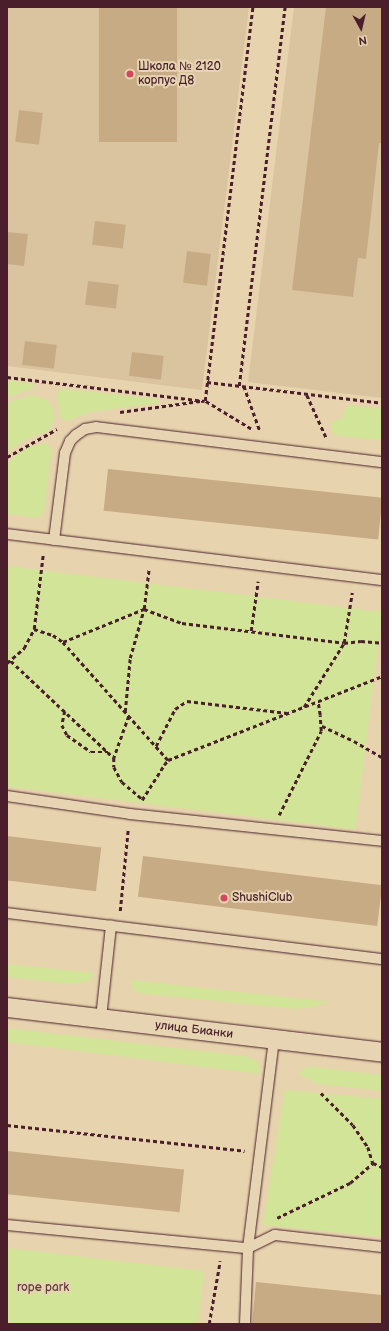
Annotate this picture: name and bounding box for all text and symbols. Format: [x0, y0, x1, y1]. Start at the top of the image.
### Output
north arrow [341, 8, 381, 48]
text: N [358, 33, 368, 47]
place label: Школа № 2120 корпус Д8 [138, 60, 221, 88]
marker: Школа № 2120 корпус Д8 [125, 69, 135, 79]
place label: ShushiClub [232, 891, 293, 905]
marker: ShushiClub [219, 893, 229, 903]
street label: улица Бианки [154, 1018, 234, 1042]
park label: rope park [17, 1281, 69, 1295]

